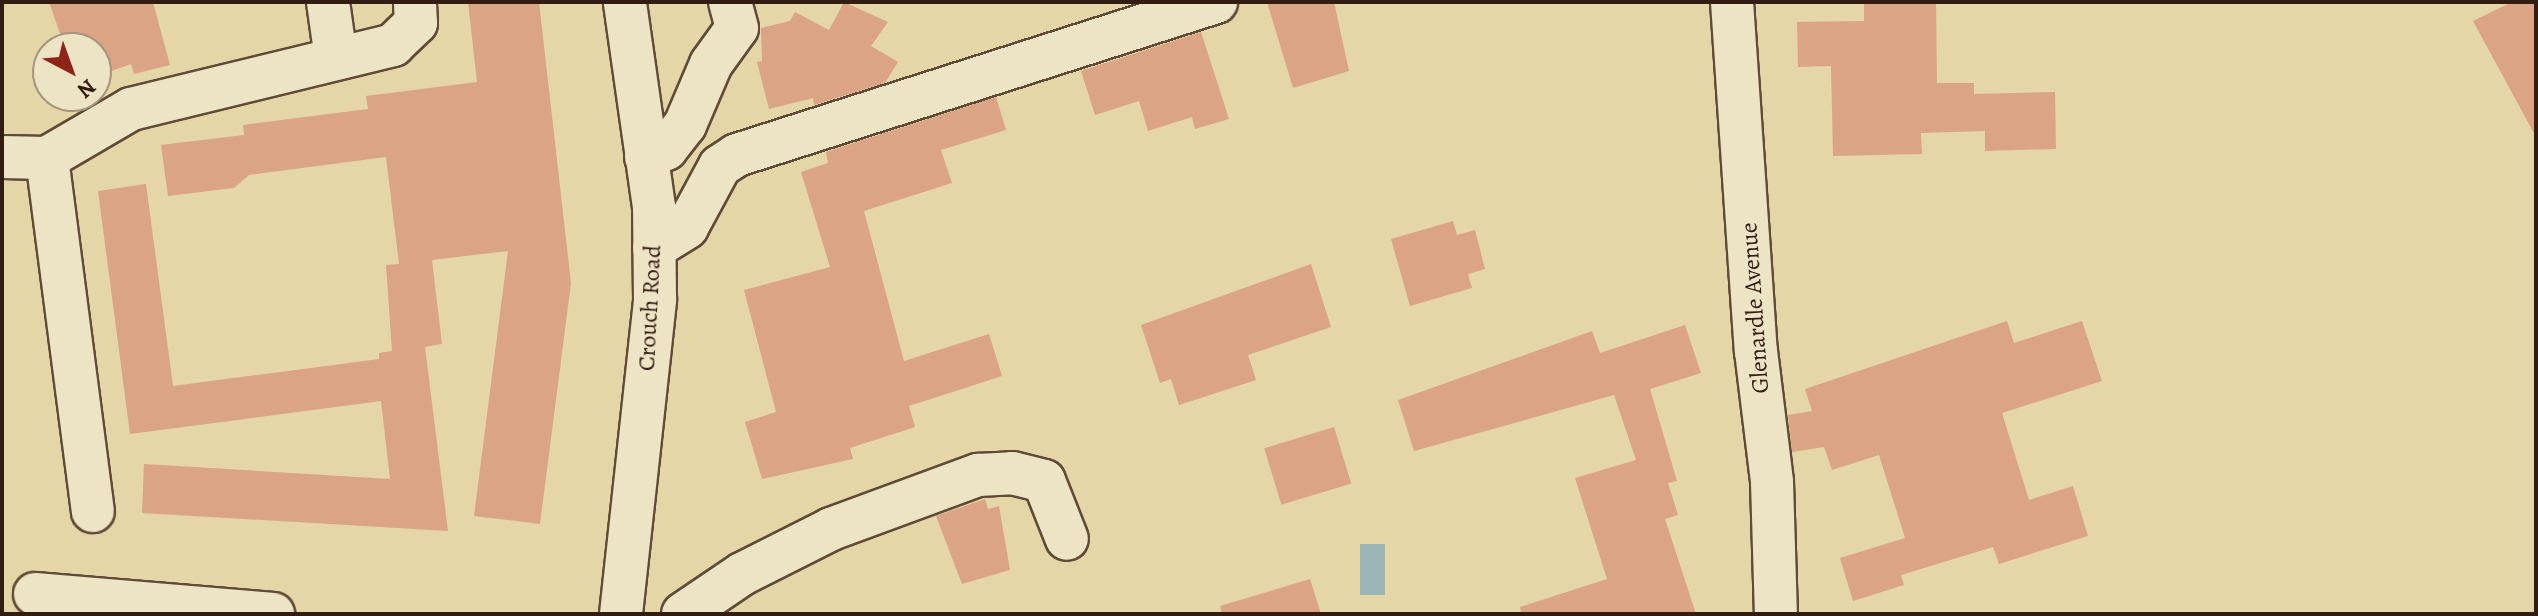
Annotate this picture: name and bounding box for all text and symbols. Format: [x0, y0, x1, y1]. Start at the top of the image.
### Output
north arrow [32, 32, 112, 112]
text: N [71, 72, 102, 105]
street label: Glenardle Avenue [1735, 222, 1775, 394]
street label: Crouch Road [632, 244, 668, 372]

